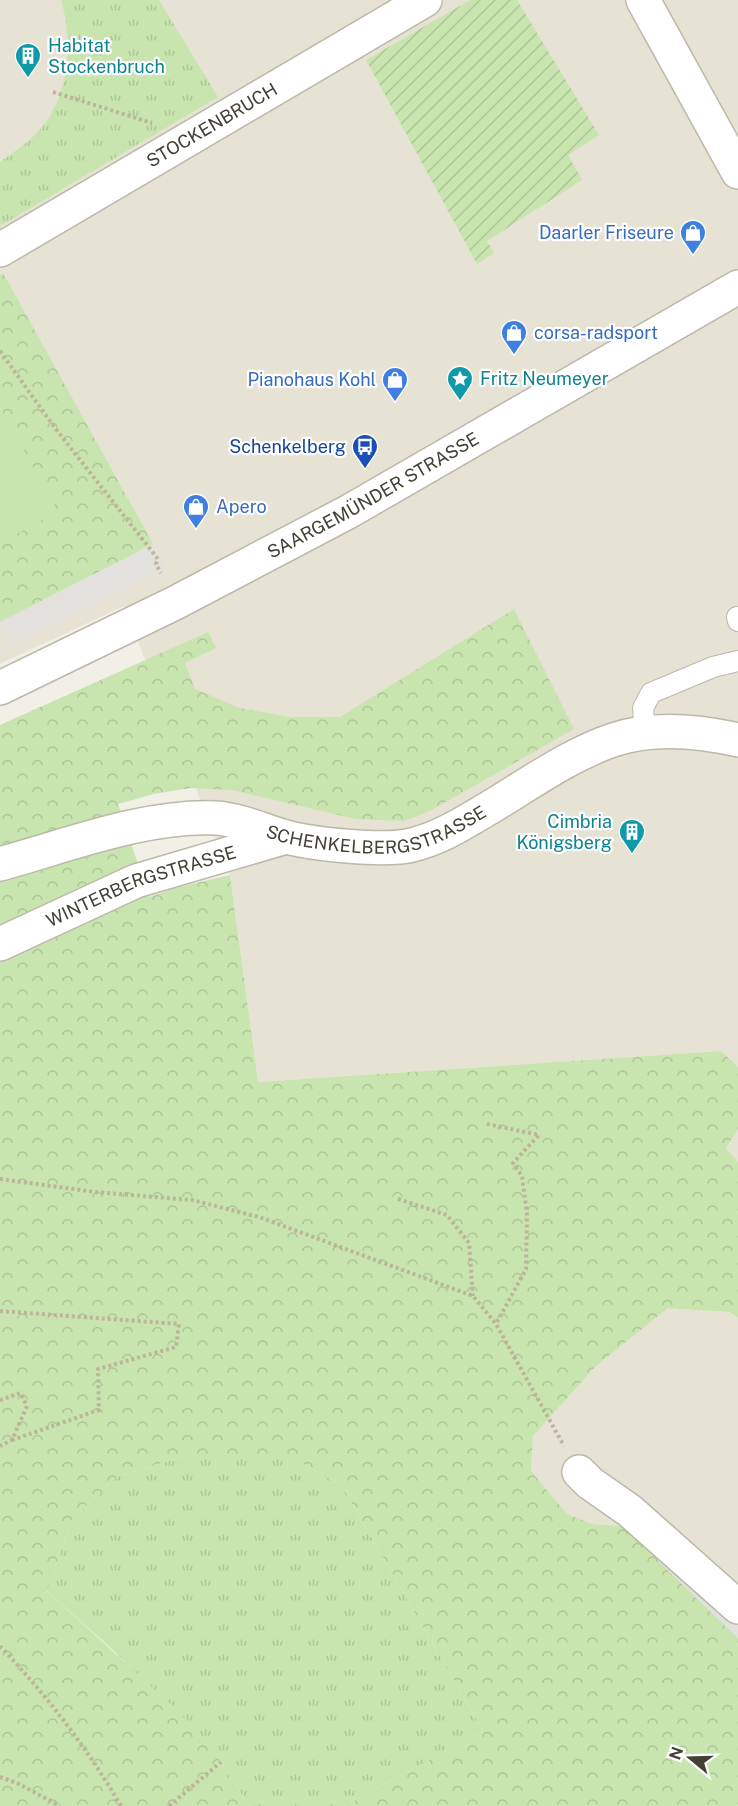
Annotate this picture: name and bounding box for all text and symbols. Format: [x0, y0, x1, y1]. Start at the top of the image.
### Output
place label: Habitat Stockenbruch [48, 35, 165, 77]
building icon: Habitat Stockenbruch [13, 41, 43, 79]
street label: STOCKENBRUCH [143, 78, 281, 171]
shop icon: Daarler Friseure [678, 218, 708, 256]
place label: Daarler Friseure [539, 222, 674, 243]
shop icon: corsa-radsport [499, 318, 529, 356]
place label: corsa-radsport [534, 322, 658, 343]
place icon: Fritz Neumeyer [445, 364, 475, 402]
shop icon: Pianohaus Kohl [380, 365, 410, 403]
place label: Fritz Neumeyer [480, 368, 609, 389]
place label: Pianohaus Kohl [248, 369, 376, 390]
street label: SAARGEMÜNDER STRASSE [264, 428, 482, 563]
bus stop icon: Schenkelberg [350, 432, 380, 470]
place label: Schenkelberg [229, 436, 346, 457]
shop icon: Apero [181, 492, 211, 530]
place label: Apero [216, 496, 267, 517]
street label: SCHENKELBERGSTRASSE [263, 801, 490, 858]
place label: Cimbria Königsberg [516, 811, 612, 853]
building icon: Cimbria Königsberg [617, 817, 647, 855]
street label: WINTERBERGSTRASSE [43, 841, 238, 931]
north arrow [660, 1728, 720, 1788]
text: N [665, 1744, 687, 1762]

